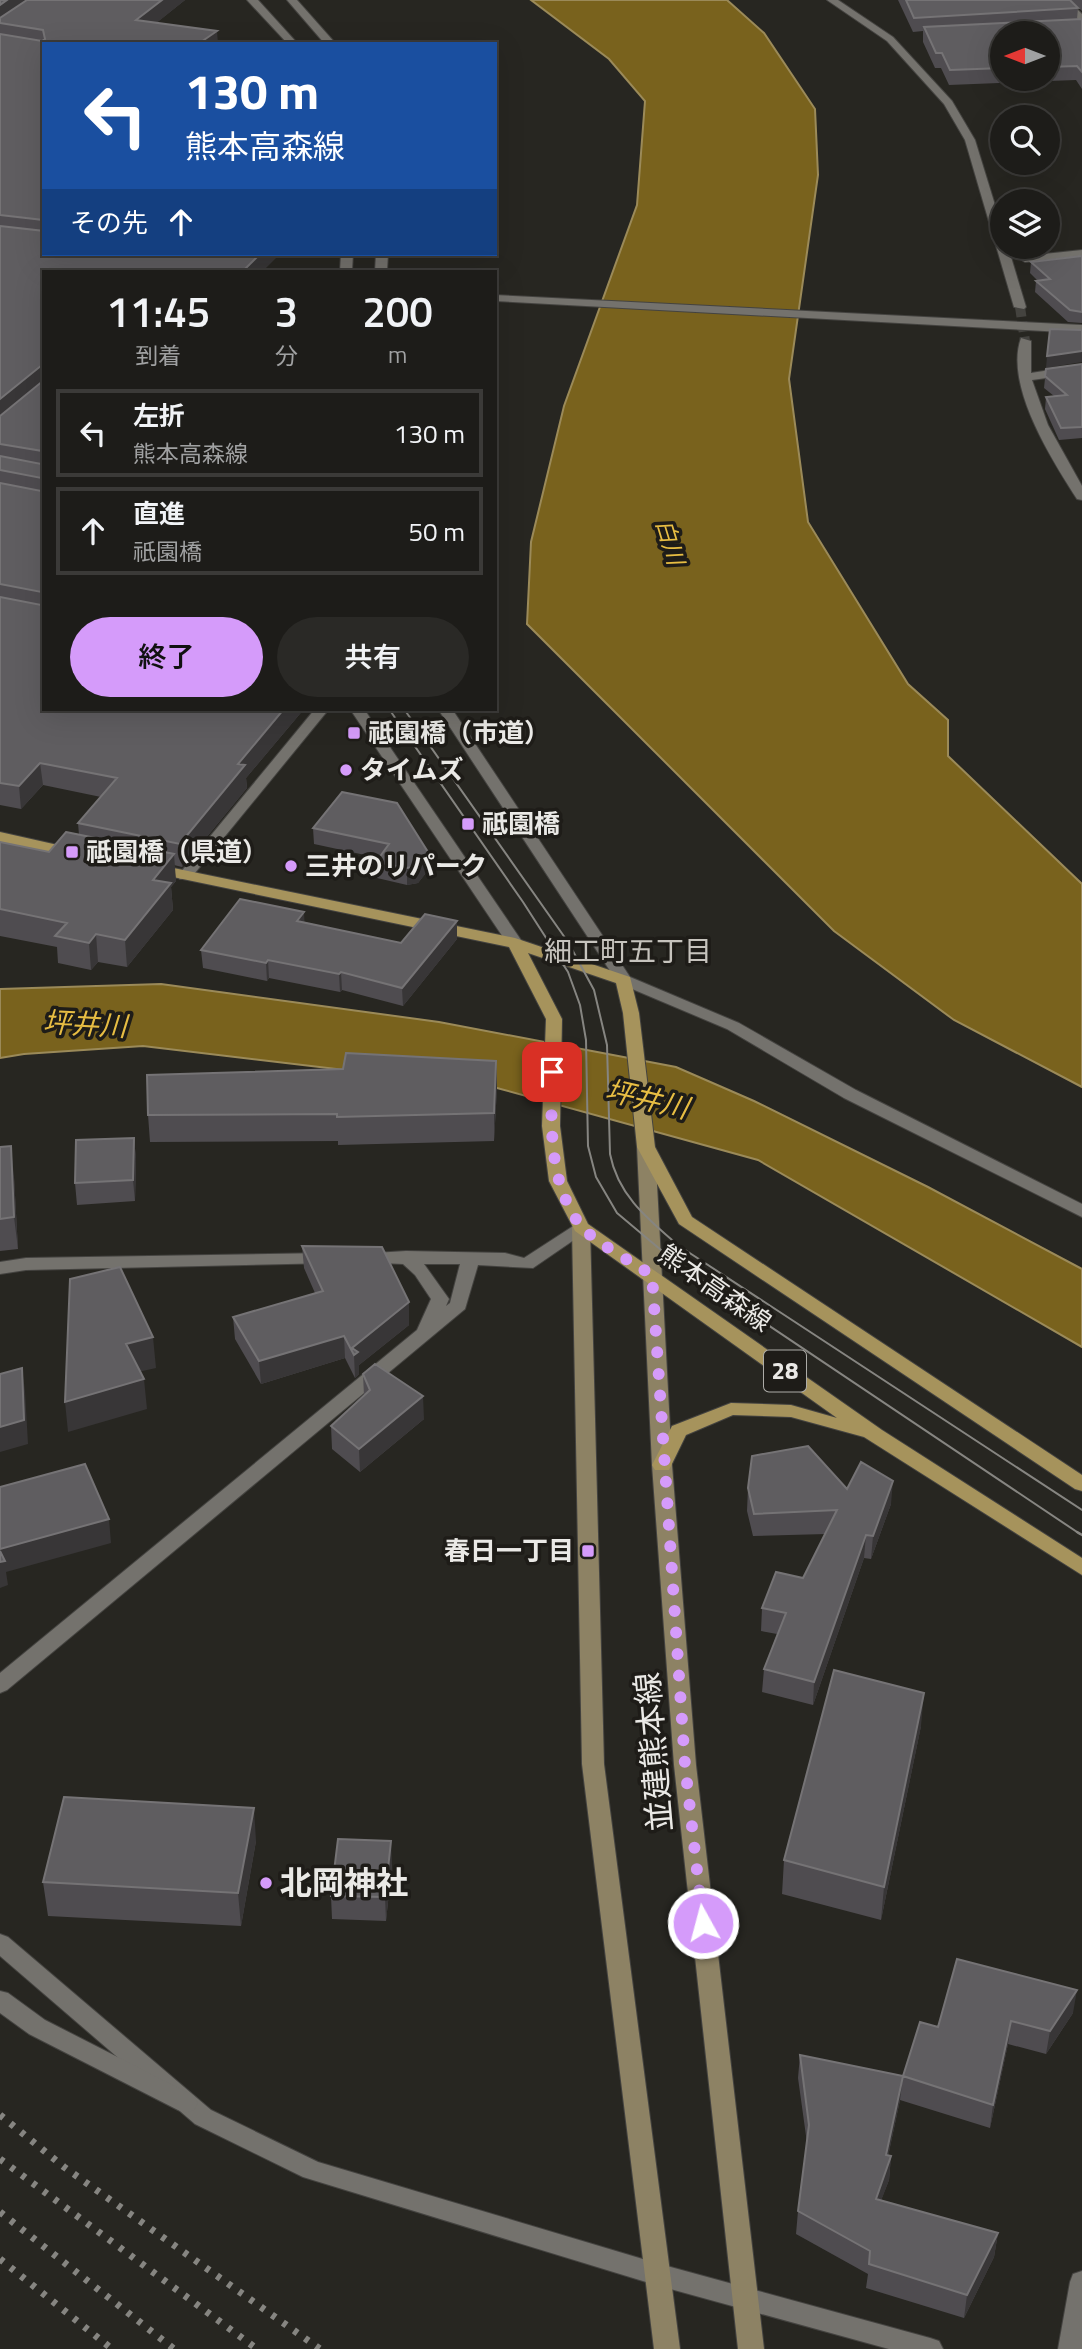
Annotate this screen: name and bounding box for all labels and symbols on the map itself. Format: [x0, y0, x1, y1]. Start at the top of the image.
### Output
north arrow [990, 21, 1060, 91]
water label: 白川 [647, 515, 695, 572]
place label: 祗園橋（市道） [368, 713, 550, 752]
marker: 祗園橋（市道） [346, 725, 362, 741]
place label: タイムズ [360, 750, 463, 789]
marker: タイムズ [338, 762, 354, 778]
place label: 祗園橋 [482, 804, 560, 843]
marker: 祗園橋 [460, 816, 476, 832]
place label: 祗園橋（県道） [86, 832, 268, 871]
marker: 祗園橋（県道） [64, 844, 80, 860]
place label: 三井のリパーク [305, 846, 487, 885]
marker: 三井のリパーク [283, 858, 299, 874]
district label: 細工町五丁目 [544, 929, 712, 972]
water label: 坪井川 [42, 1000, 131, 1047]
pin [522, 1042, 582, 1102]
water label: 坪井川 [601, 1068, 696, 1130]
street label: 熊本高森線 [651, 1234, 780, 1341]
road number: 28 [764, 1350, 806, 1392]
place label: 春日一丁目 [444, 1531, 574, 1570]
marker: 春日一丁目 [580, 1543, 596, 1559]
street label: 並建熊本線 [622, 1670, 684, 1834]
place label: 北岡神社 [280, 1858, 408, 1906]
marker: 北岡神社 [258, 1875, 274, 1891]
position arrow [666, 1886, 740, 1960]

